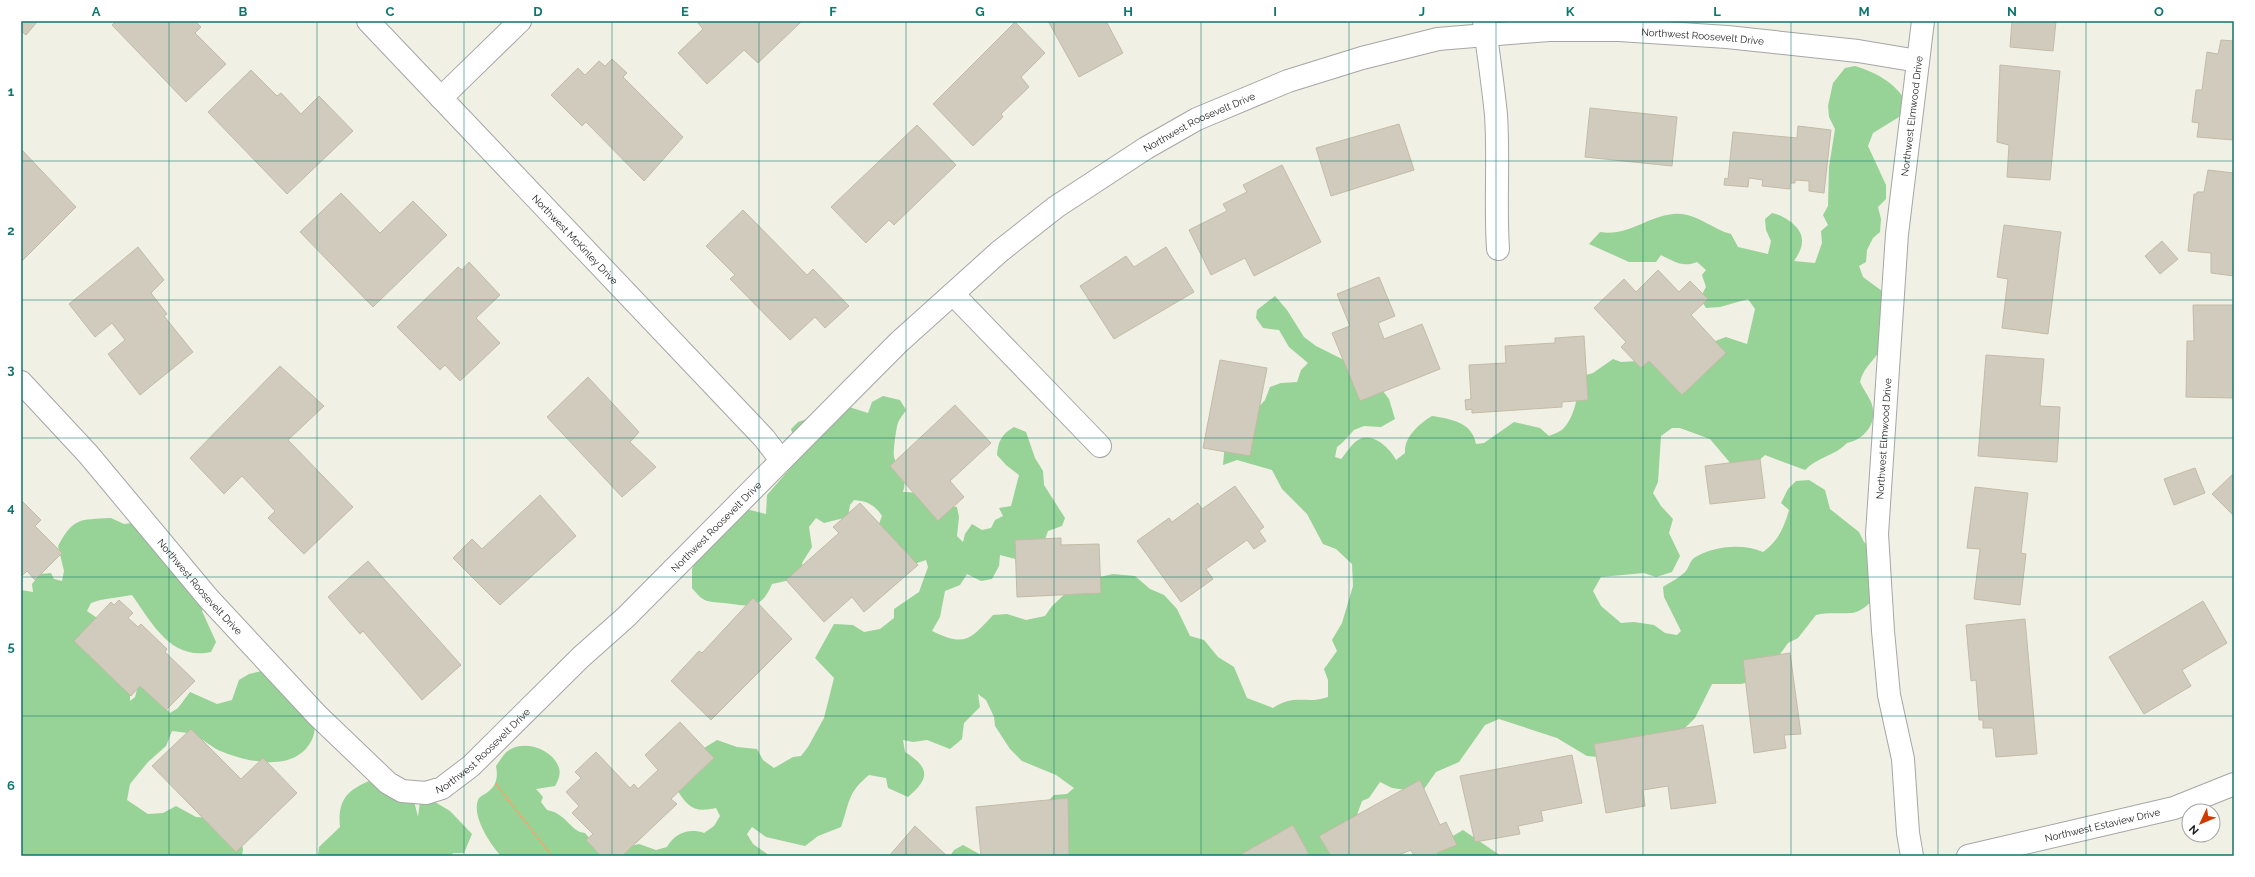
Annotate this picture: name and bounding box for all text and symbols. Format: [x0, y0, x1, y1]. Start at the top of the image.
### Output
text: A [92, 4, 101, 19]
text: B [239, 4, 248, 19]
text: C [386, 4, 395, 19]
text: D [533, 4, 543, 19]
text: E [681, 4, 689, 19]
text: F [829, 4, 837, 19]
text: G [975, 4, 985, 19]
text: H [1123, 4, 1133, 19]
text: I [1273, 4, 1277, 19]
text: J [1419, 4, 1425, 19]
text: K [1566, 4, 1575, 19]
text: L [1713, 4, 1721, 19]
text: M [1858, 4, 1870, 19]
text: N [2007, 4, 2017, 19]
text: O [2154, 4, 2164, 19]
street label: Northwest Roosevelt Drive [1641, 26, 1765, 46]
street label: Northwest Elmwood Drive [1899, 55, 1924, 177]
text: 1 [8, 84, 15, 99]
street label: Northwest Roosevelt Drive [1141, 90, 1257, 154]
street label: Northwest McKinley Drive [530, 192, 620, 286]
text: 2 [7, 223, 15, 238]
text: 3 [7, 362, 15, 377]
street label: Northwest Elmwood Drive [1874, 378, 1893, 500]
street label: Northwest Roosevelt Drive [669, 479, 763, 574]
text: 4 [7, 500, 15, 515]
street label: Northwest Roosevelt Drive [156, 536, 245, 637]
text: 5 [7, 639, 15, 654]
street label: Northwest Roosevelt Drive [434, 706, 532, 795]
text: 6 [7, 778, 15, 793]
north arrow [2181, 803, 2221, 843]
street label: Northwest Estaview Drive [2044, 806, 2161, 843]
text: N [2187, 822, 2202, 837]

